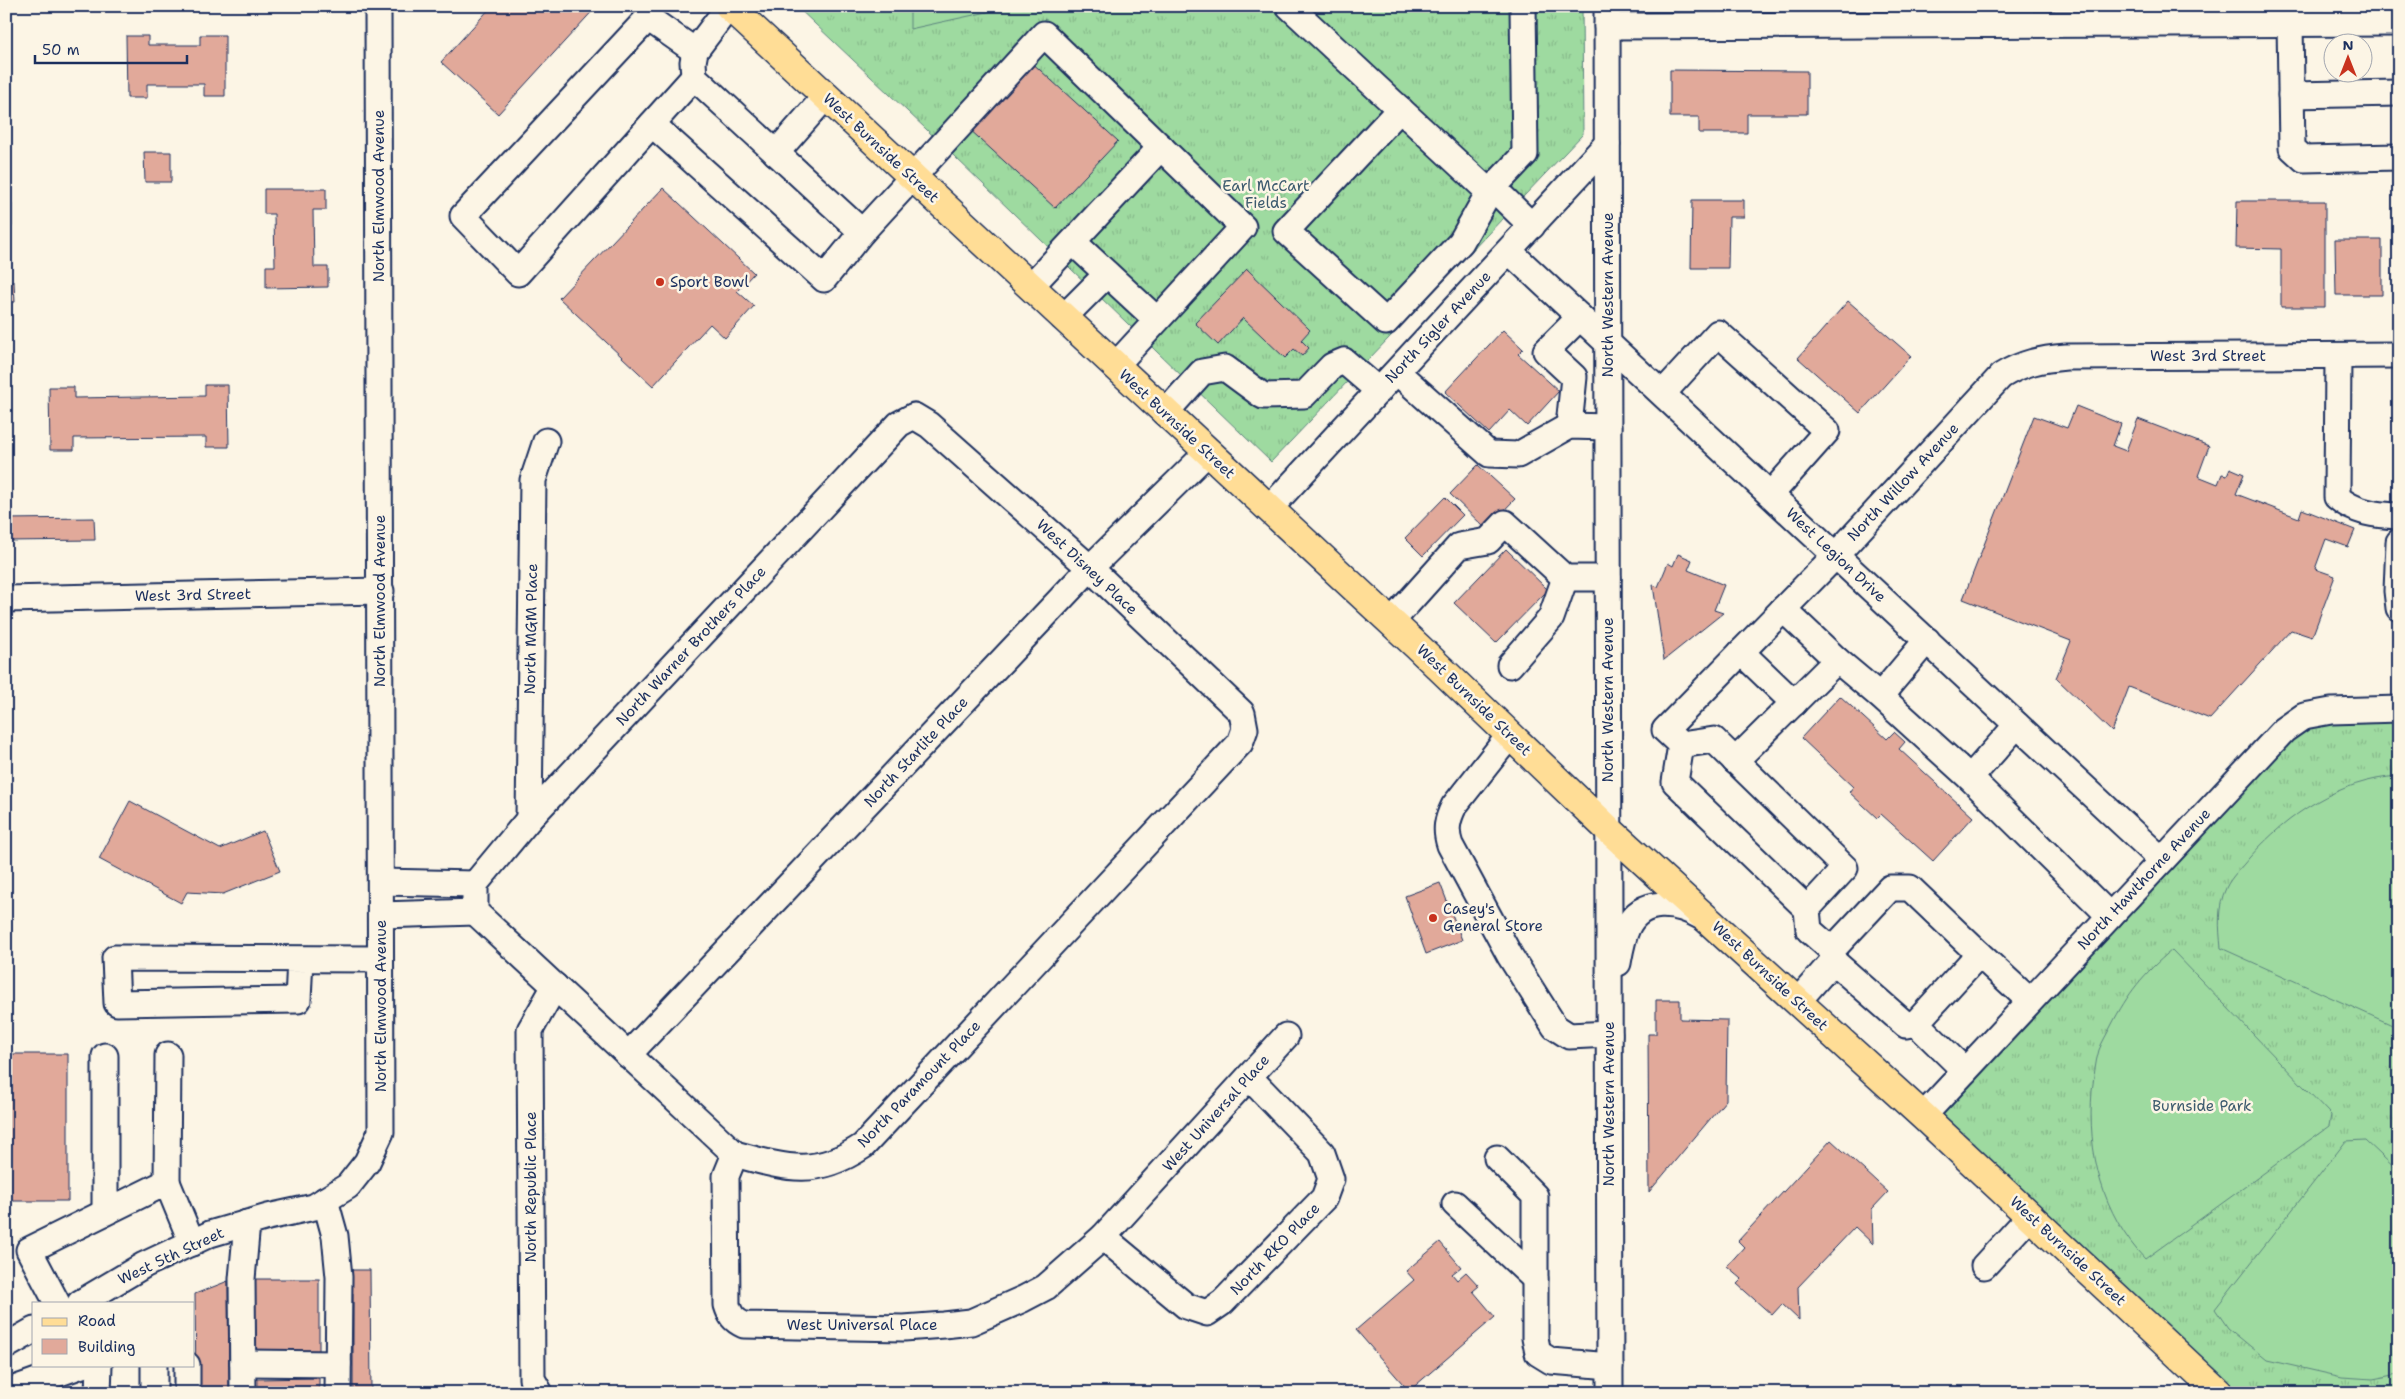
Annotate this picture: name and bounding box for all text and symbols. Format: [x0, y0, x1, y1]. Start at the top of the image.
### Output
scale bar [35, 32, 188, 64]
north arrow [2322, 32, 2372, 82]
text: N [2342, 36, 2354, 54]
text: 50 m [42, 40, 80, 60]
street label: West Burnside Street [819, 89, 943, 207]
street label: North Elmwood Avenue [369, 110, 389, 282]
park label: Earl McCart Fields [1222, 176, 1310, 213]
street label: North Western Avenue [1598, 213, 1618, 377]
street label: North Sigler Avenue [1381, 266, 1495, 388]
place label: Sport Bowl [670, 272, 750, 292]
marker: Sport Bowl [654, 276, 666, 288]
street label: West 3rd Street [2150, 346, 2266, 366]
street label: West Burnside Street [1115, 365, 1239, 483]
street label: North Willow Avenue [1843, 419, 1963, 545]
street label: West Legion Drive [1782, 503, 1890, 607]
street label: North Elmwood Avenue [370, 515, 390, 687]
street label: West Disney Place [1032, 515, 1142, 619]
street label: North Warner Brothers Place [612, 562, 770, 730]
street label: North MGM Place [520, 563, 542, 695]
street label: West 3rd Street [135, 584, 251, 606]
street label: North Western Avenue [1598, 618, 1618, 782]
street label: West Burnside Street [1412, 640, 1536, 760]
street label: North Starlite Place [859, 692, 973, 812]
street label: North Hawthorne Avenue [2073, 804, 2215, 954]
place label: Casey's General Store [1443, 899, 1543, 936]
marker: Casey's General Store [1427, 912, 1439, 924]
street label: West Burnside Street [1708, 917, 1832, 1035]
street label: North Elmwood Avenue [371, 920, 391, 1092]
street label: North Paramount Place [853, 1016, 985, 1152]
street label: North Western Avenue [1599, 1022, 1619, 1186]
street label: West Universal Place [1158, 1050, 1274, 1176]
park label: Burnside Park [2152, 1096, 2252, 1116]
street label: North Republic Place [521, 1111, 541, 1263]
street label: West Burnside Street [2006, 1192, 2130, 1310]
street label: North RKO Place [1226, 1198, 1324, 1300]
street label: West 5th Street [115, 1223, 227, 1289]
legend [32, 1302, 195, 1366]
text: Road [78, 1311, 116, 1331]
street label: West Universal Place [787, 1315, 937, 1335]
text: Building [78, 1337, 135, 1357]

